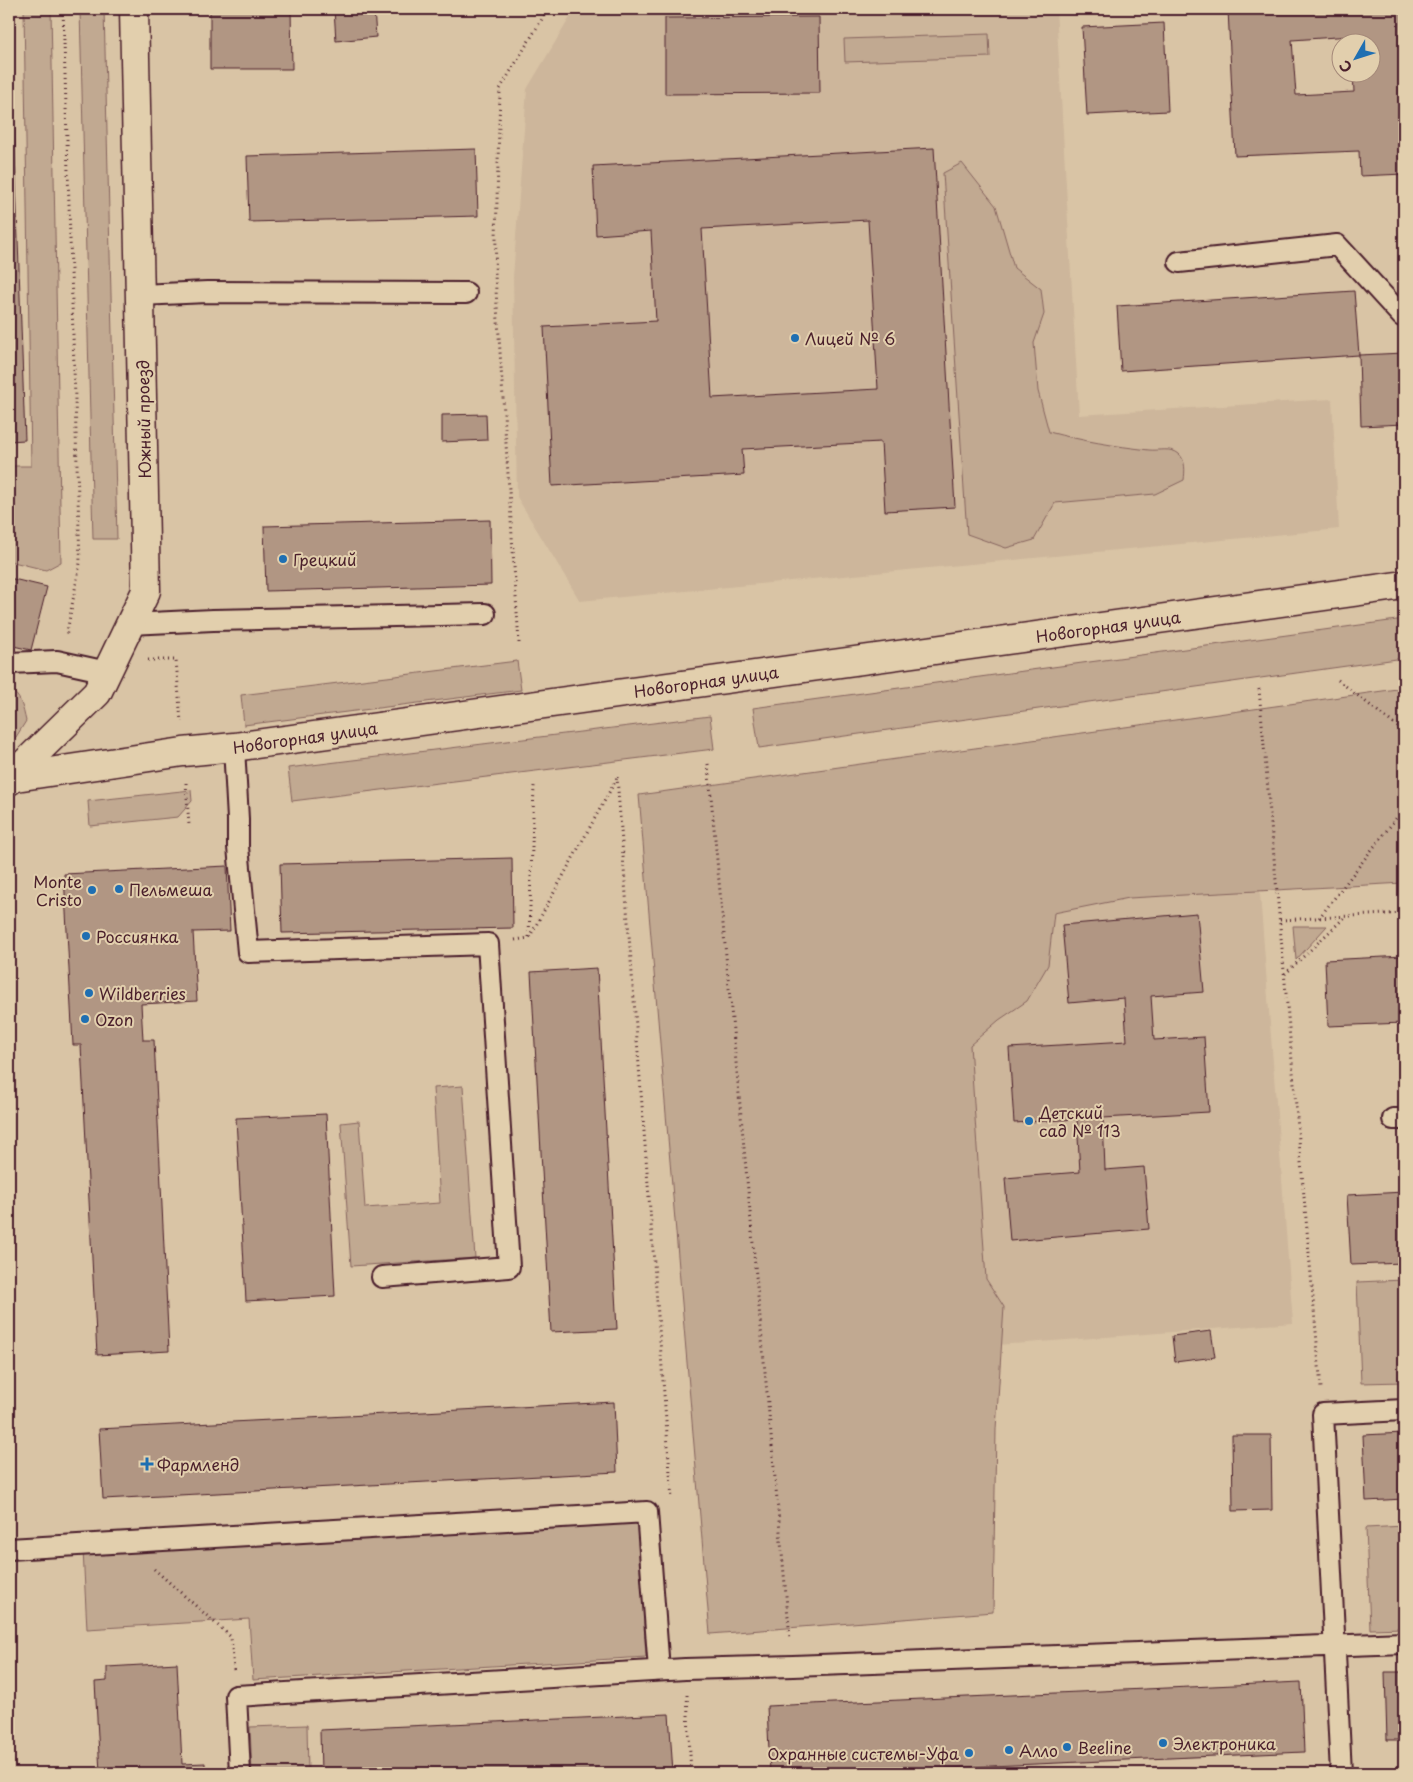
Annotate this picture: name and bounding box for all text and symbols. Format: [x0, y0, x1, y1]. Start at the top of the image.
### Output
north arrow [1330, 32, 1380, 82]
text: С [1334, 56, 1357, 77]
place label: Лицей № 6 [805, 326, 895, 350]
marker: Лицей № 6 [789, 332, 801, 344]
street label: Южный проезд [130, 359, 156, 479]
place label: Грецкий [293, 547, 356, 571]
marker: Грецкий [277, 553, 289, 565]
street label: Новогорная улица [1034, 604, 1182, 648]
street label: Новогорная улица [632, 659, 780, 703]
street label: Новогорная улица [231, 715, 379, 759]
place label: Monte Cristo [33, 869, 82, 911]
place label: Пельмеша [129, 877, 212, 901]
marker: Пельмеша [113, 883, 125, 895]
marker: Monte Cristo [86, 884, 98, 896]
place label: Россиянка [96, 924, 179, 948]
marker: Россиянка [80, 930, 92, 942]
place label: Wildberries [99, 981, 186, 1005]
marker: Wildberries [83, 987, 95, 999]
place label: Ozon [95, 1007, 133, 1031]
marker: Ozon [79, 1013, 91, 1025]
place label: Детский сад № 113 [1038, 1100, 1121, 1142]
marker: Детский сад № 113 [1023, 1115, 1035, 1127]
place label: Фармленд [157, 1452, 239, 1476]
marker: Фармленд [141, 1458, 153, 1470]
place label: Электроника [1173, 1731, 1276, 1755]
place label: Beeline [1077, 1735, 1132, 1759]
marker: Электроника [1157, 1737, 1169, 1749]
place label: Алло [1019, 1738, 1058, 1762]
place label: Охранные системы-Уфа [767, 1741, 959, 1765]
marker: Beeline [1061, 1741, 1073, 1753]
marker: Алло [1003, 1744, 1015, 1756]
marker: Охранные системы-Уфа [963, 1747, 975, 1759]

